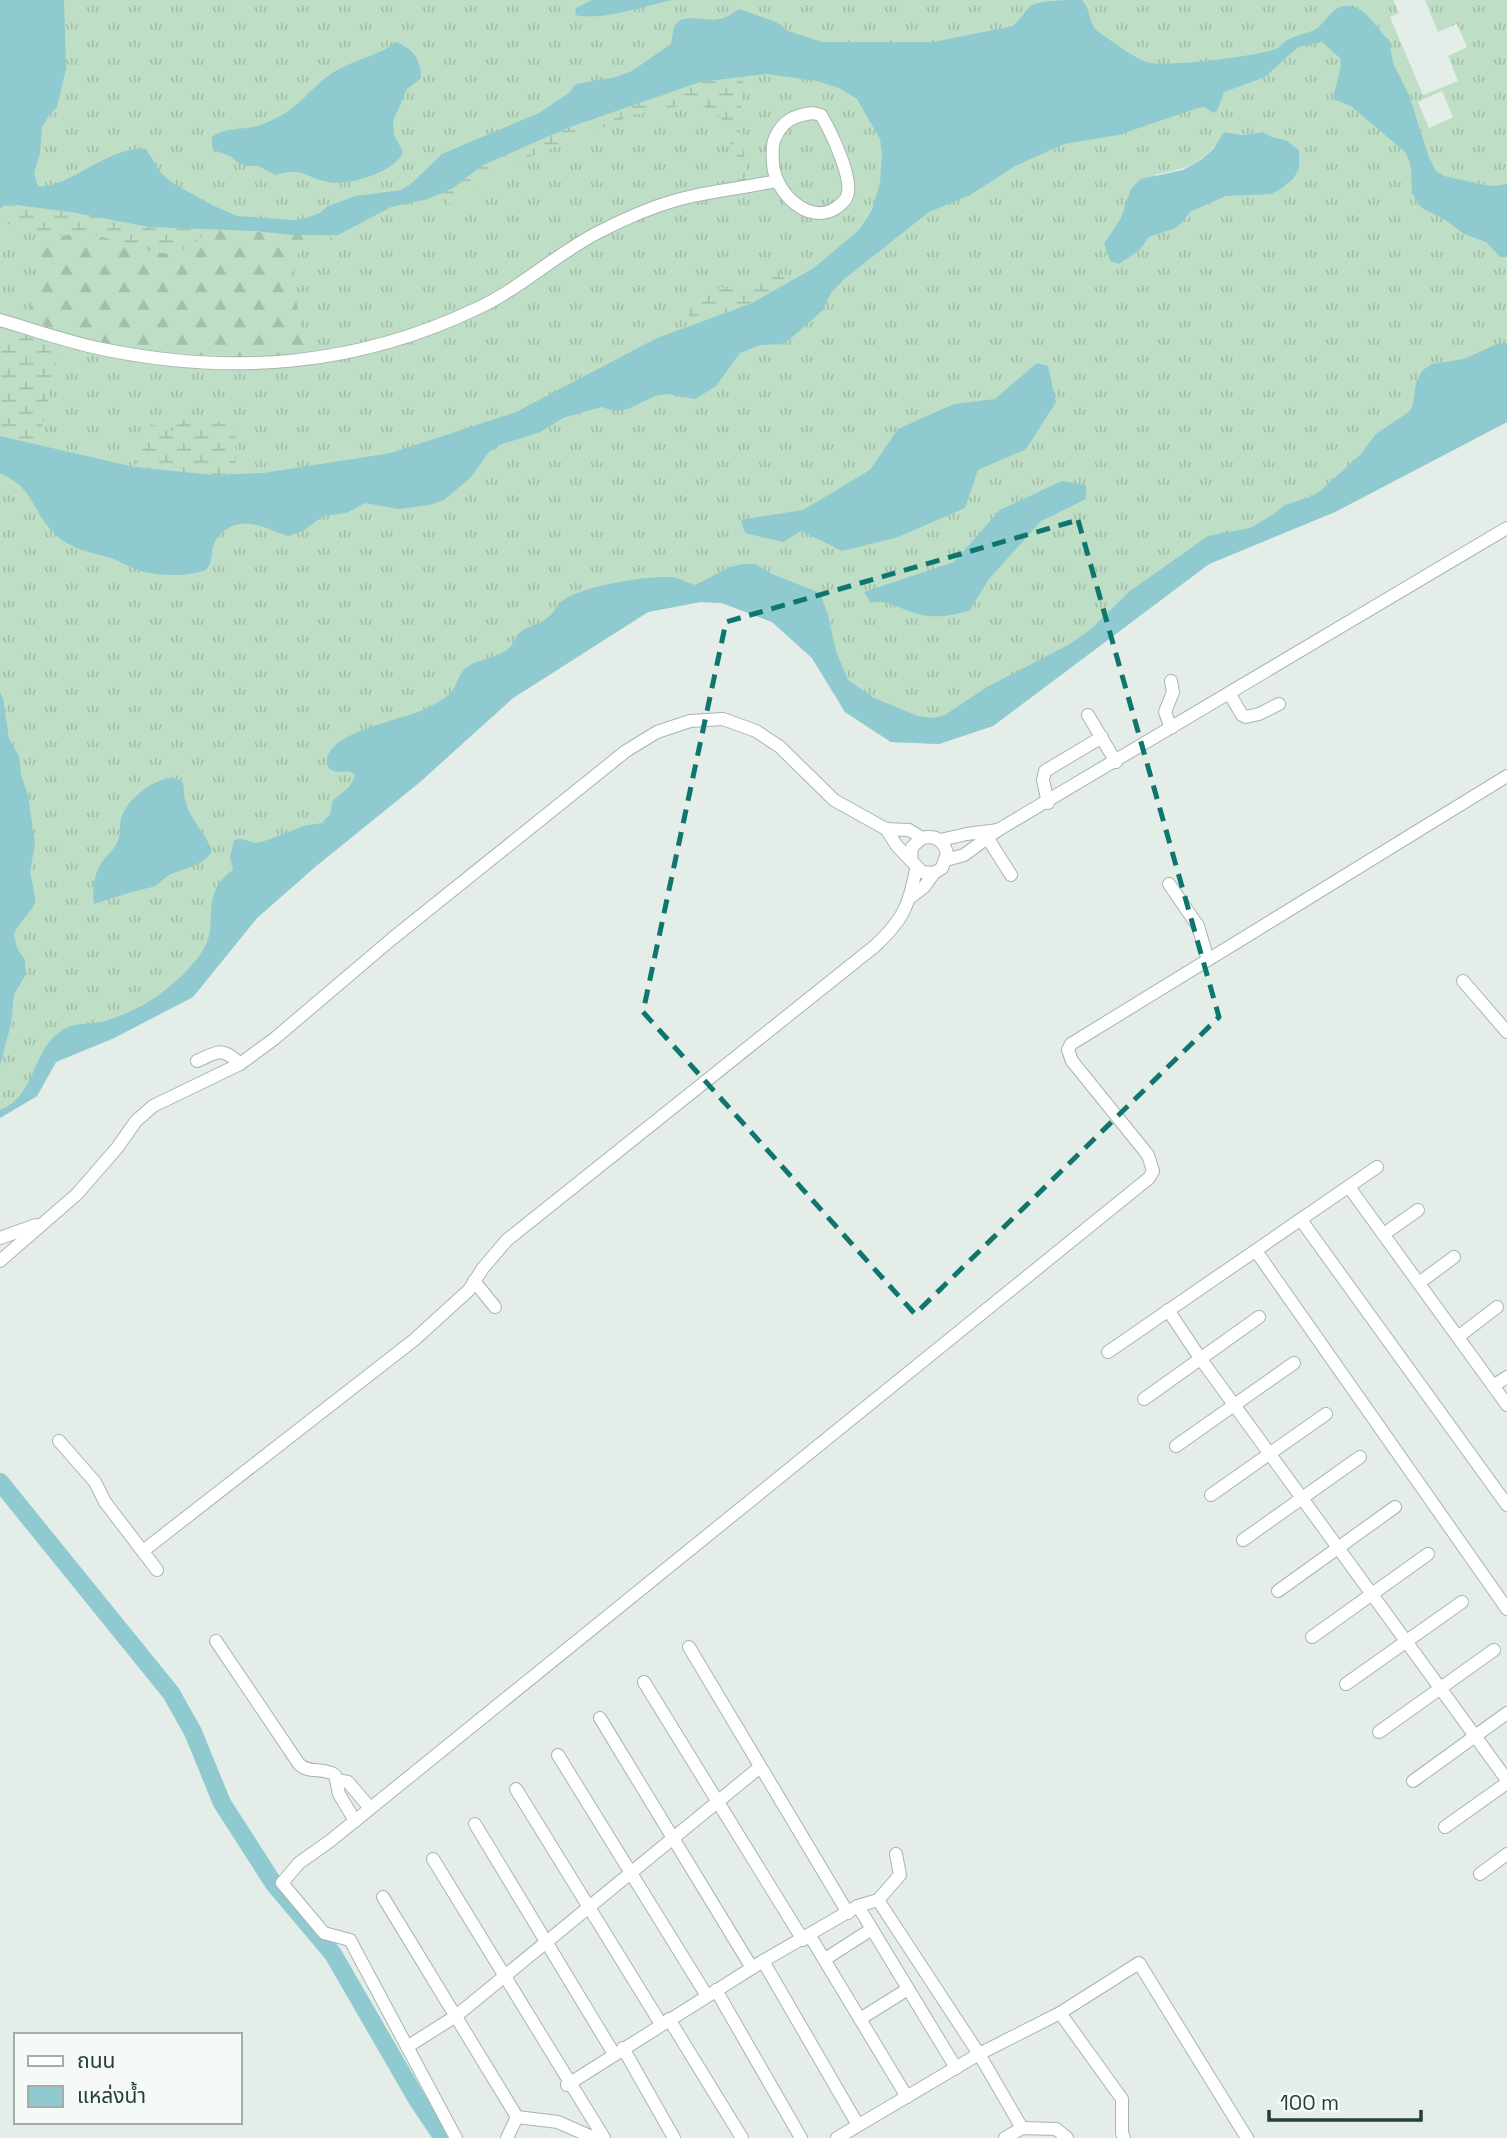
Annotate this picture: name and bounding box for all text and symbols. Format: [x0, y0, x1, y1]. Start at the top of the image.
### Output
legend [14, 2033, 242, 2124]
text: ถนน [77, 2047, 115, 2074]
scale bar [1269, 2078, 1421, 2122]
text: แหล่งน้ำ [77, 2081, 146, 2109]
text: 100 m [1280, 2089, 1339, 2116]

